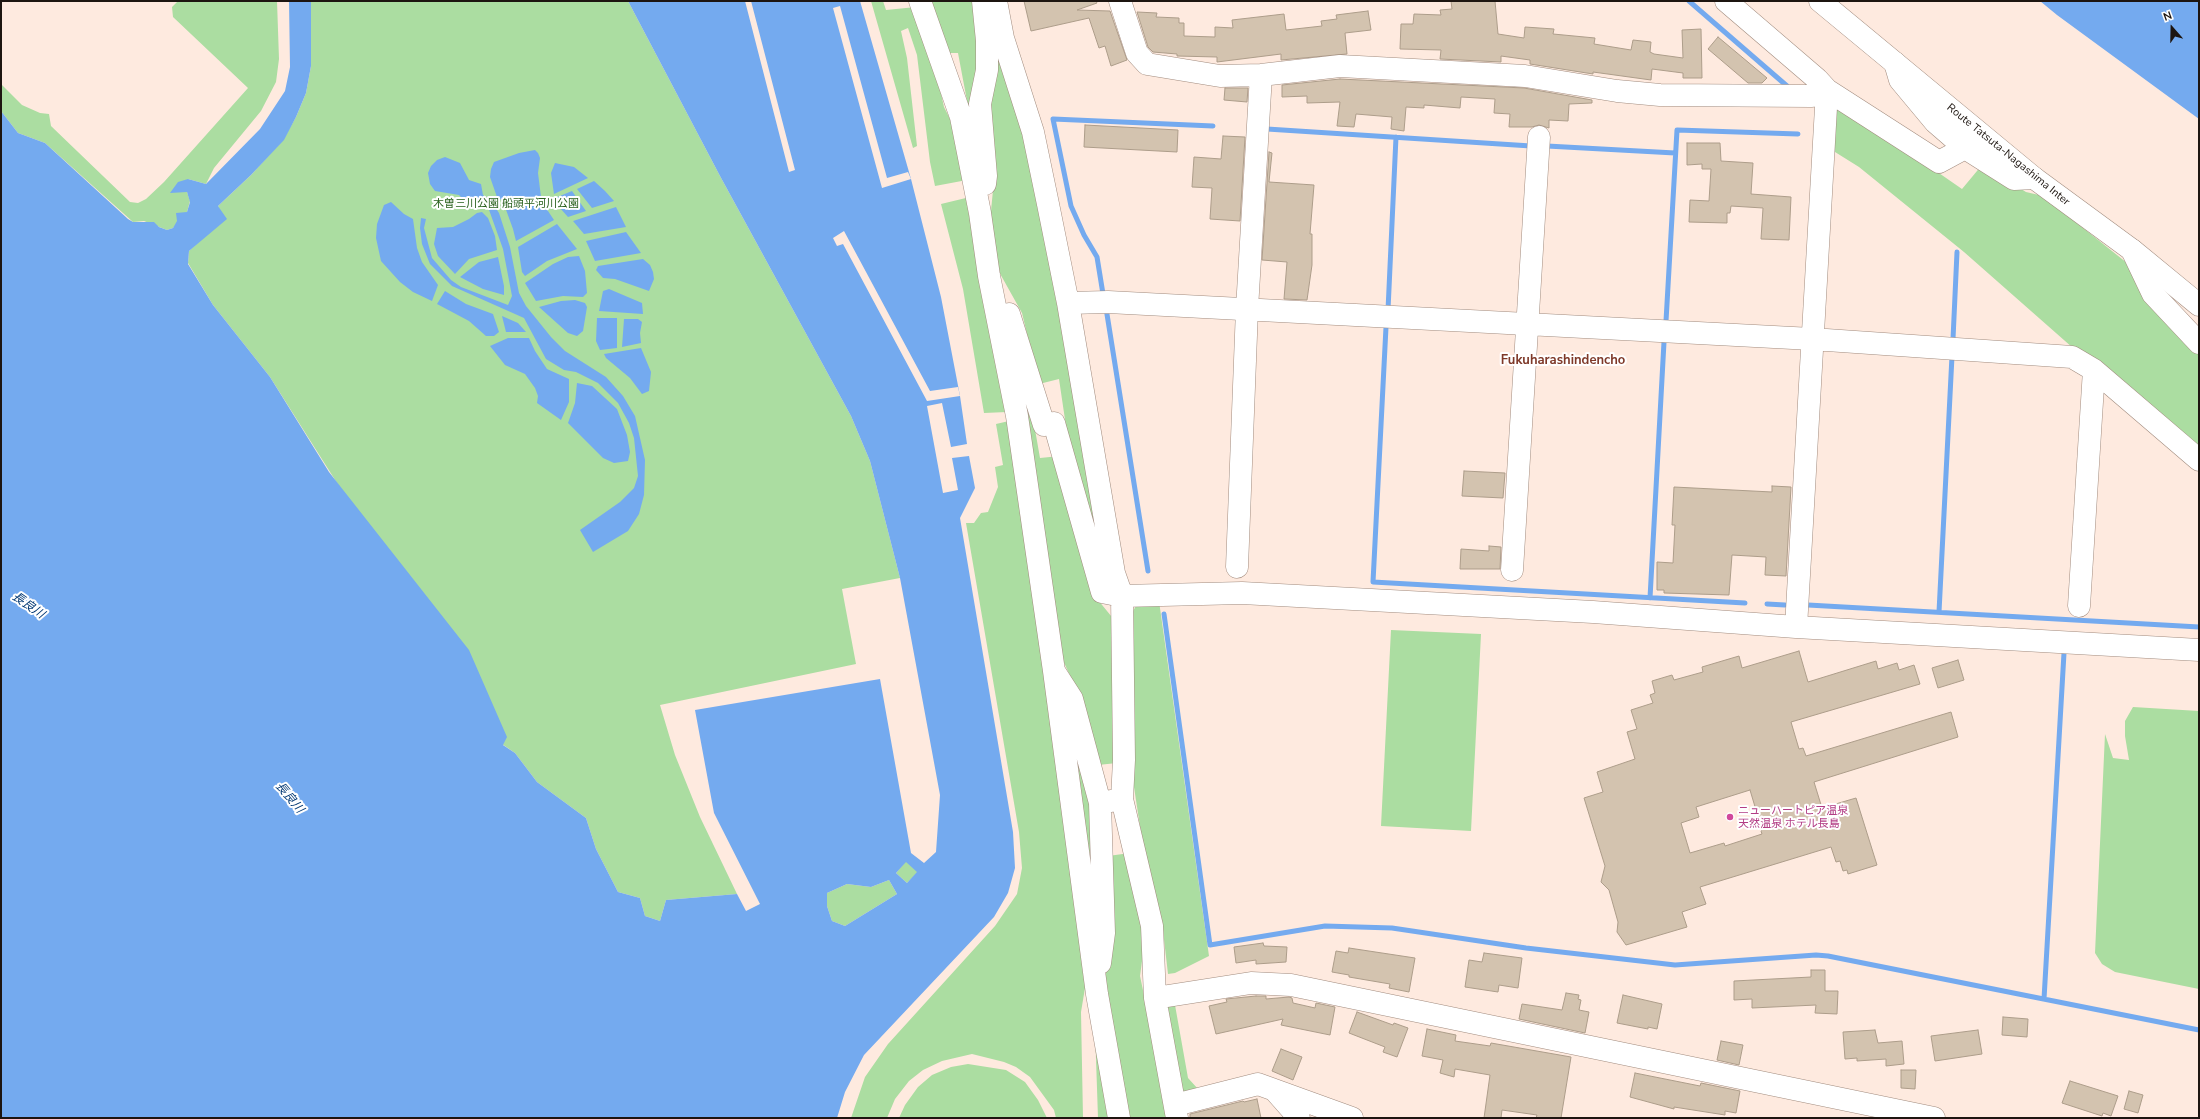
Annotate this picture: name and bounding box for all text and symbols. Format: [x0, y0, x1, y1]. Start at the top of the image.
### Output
north arrow [2152, 8, 2192, 48]
text: N [2161, 8, 2174, 25]
street label: Route Tatsuta-Nagashima Inter [1944, 101, 2072, 209]
park label: 木曽三川公園 船頭平河川公園 [433, 197, 579, 211]
district label: Fukuharashindencho [1501, 353, 1625, 369]
water label: 長良川 [9, 590, 47, 622]
water label: 長良川 [272, 780, 306, 816]
place label: ニューハートピア温泉 天然温泉 ホテル長島 [1738, 804, 1848, 830]
marker: ニューハートピア温泉 天然温泉 ホテル長島 [1725, 812, 1735, 822]

